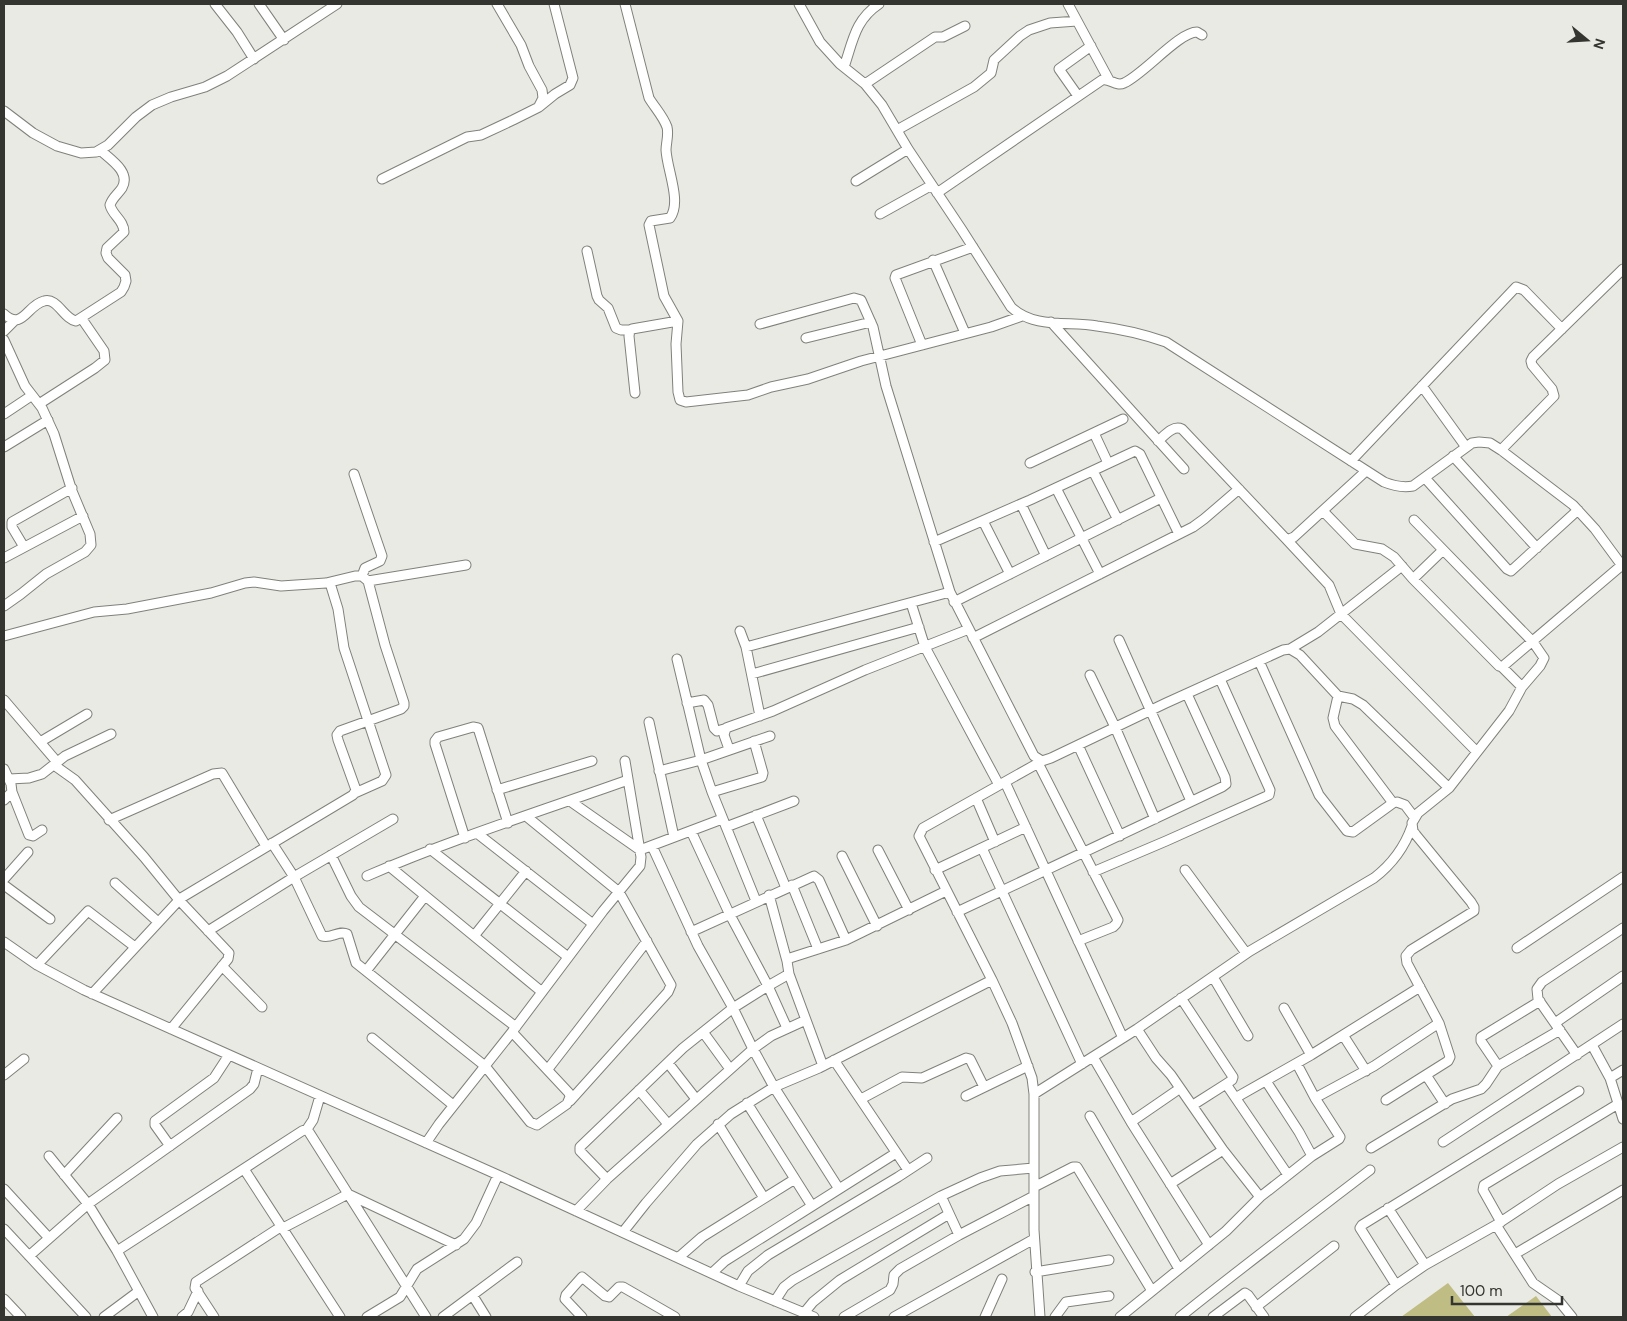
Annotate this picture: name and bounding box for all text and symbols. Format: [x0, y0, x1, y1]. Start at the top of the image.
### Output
north arrow [1562, 15, 1612, 65]
text: N [1589, 36, 1610, 52]
scale bar [1452, 1274, 1562, 1306]
text: 100 m [1460, 1281, 1503, 1301]

